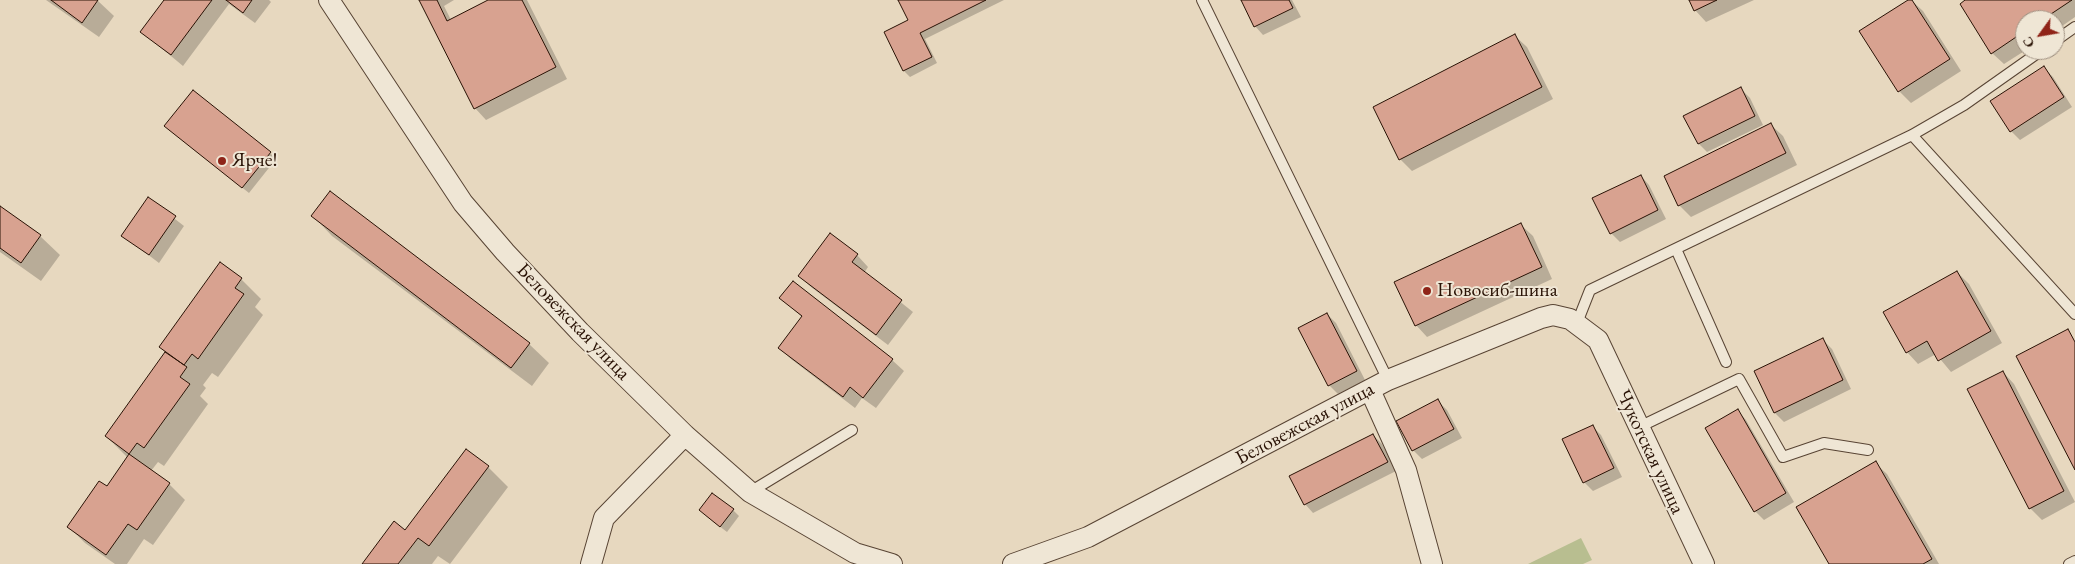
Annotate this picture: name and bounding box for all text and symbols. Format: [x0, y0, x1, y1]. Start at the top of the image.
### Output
north arrow [2015, 10, 2065, 60]
text: С [2018, 33, 2038, 51]
place label: Ярче! [232, 149, 278, 173]
marker: Ярче! [216, 155, 228, 167]
street label: Беловежская улица [511, 258, 635, 386]
place label: Новосиб-шина [1437, 279, 1558, 303]
marker: Новосиб-шина [1421, 285, 1433, 297]
street label: Беловежская улица [1232, 377, 1378, 471]
street label: Чукотская улица [1611, 386, 1689, 518]

